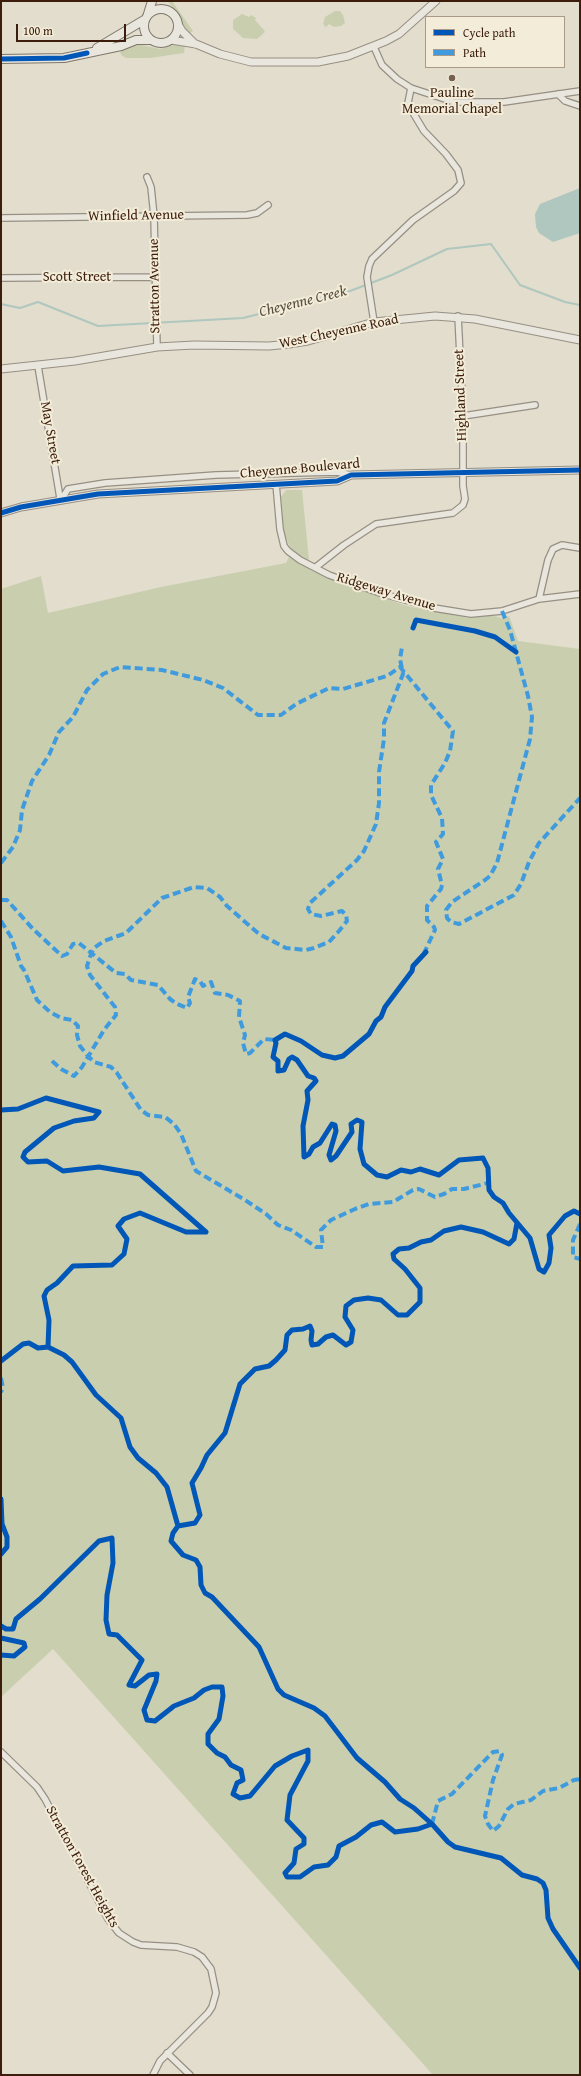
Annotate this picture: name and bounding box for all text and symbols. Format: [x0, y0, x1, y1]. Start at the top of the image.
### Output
scale bar [18, 16, 128, 42]
legend [425, 16, 565, 68]
text: 100 m [23, 22, 53, 39]
text: Cycle path [463, 24, 515, 41]
text: Path [463, 44, 486, 61]
marker: Pauline Memorial Chapel [447, 73, 457, 83]
place label: Pauline Memorial Chapel [402, 85, 502, 118]
street label: Winfield Avenue [88, 207, 184, 225]
street label: Stratton Avenue [146, 238, 164, 334]
street label: Scott Street [43, 269, 111, 285]
water label: Cheyenne Creek [257, 282, 349, 322]
street label: West Cheyenne Road [278, 311, 400, 353]
street label: Highland Street [451, 349, 471, 441]
street label: May Street [36, 400, 64, 466]
street label: Cheyenne Boulevard [239, 455, 361, 483]
street label: Ridgeway Avenue [335, 569, 437, 615]
street label: Stratton Forest Heights [42, 1803, 122, 1931]

